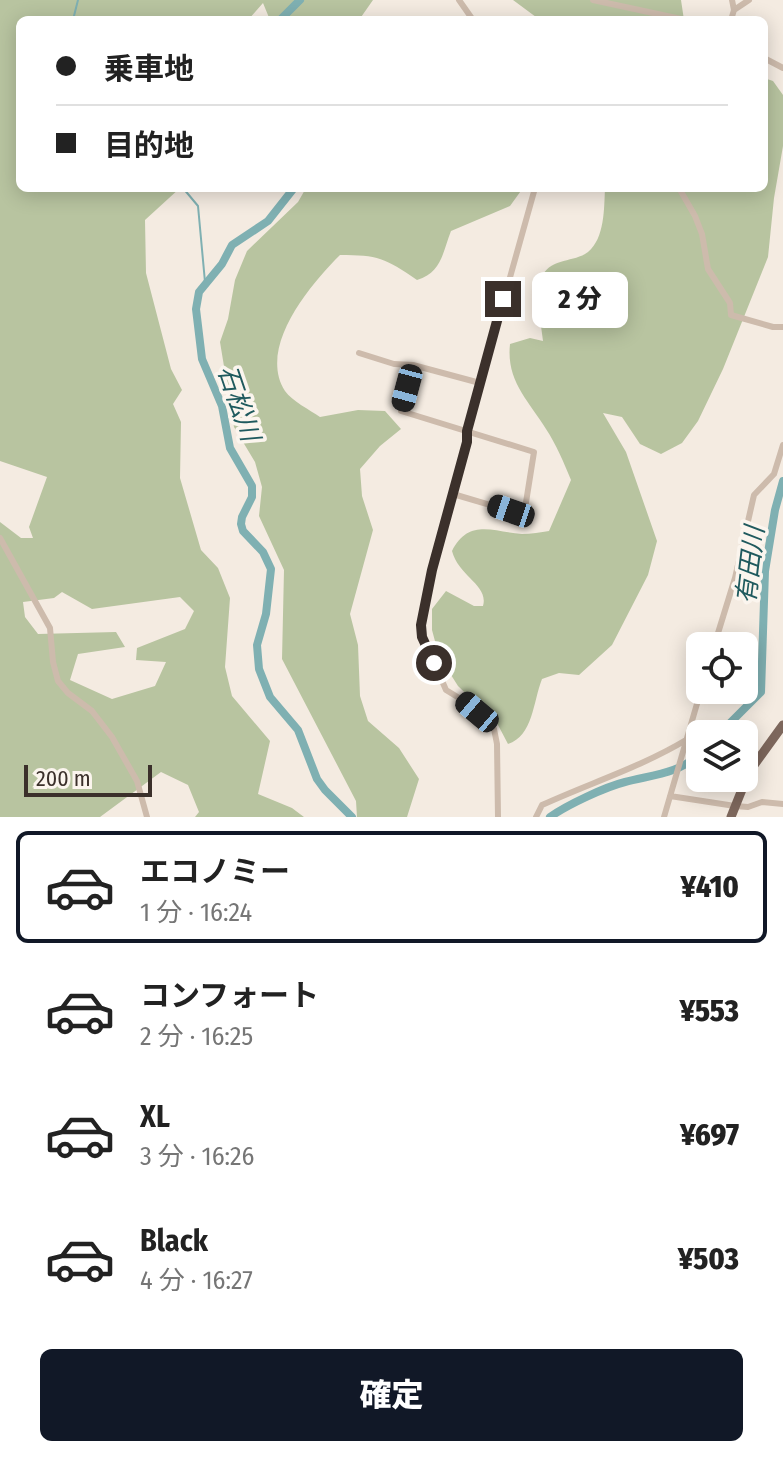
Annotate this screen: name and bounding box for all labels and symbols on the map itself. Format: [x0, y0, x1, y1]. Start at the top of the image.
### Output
callout: 2 分 [531, 271, 627, 327]
route end [485, 281, 521, 317]
water label: 石松川 [211, 361, 267, 448]
car [389, 362, 425, 414]
car [484, 492, 538, 530]
water label: 有田川 [730, 521, 771, 606]
route start [416, 645, 452, 681]
car [451, 687, 503, 737]
scale bar [24, 761, 152, 797]

